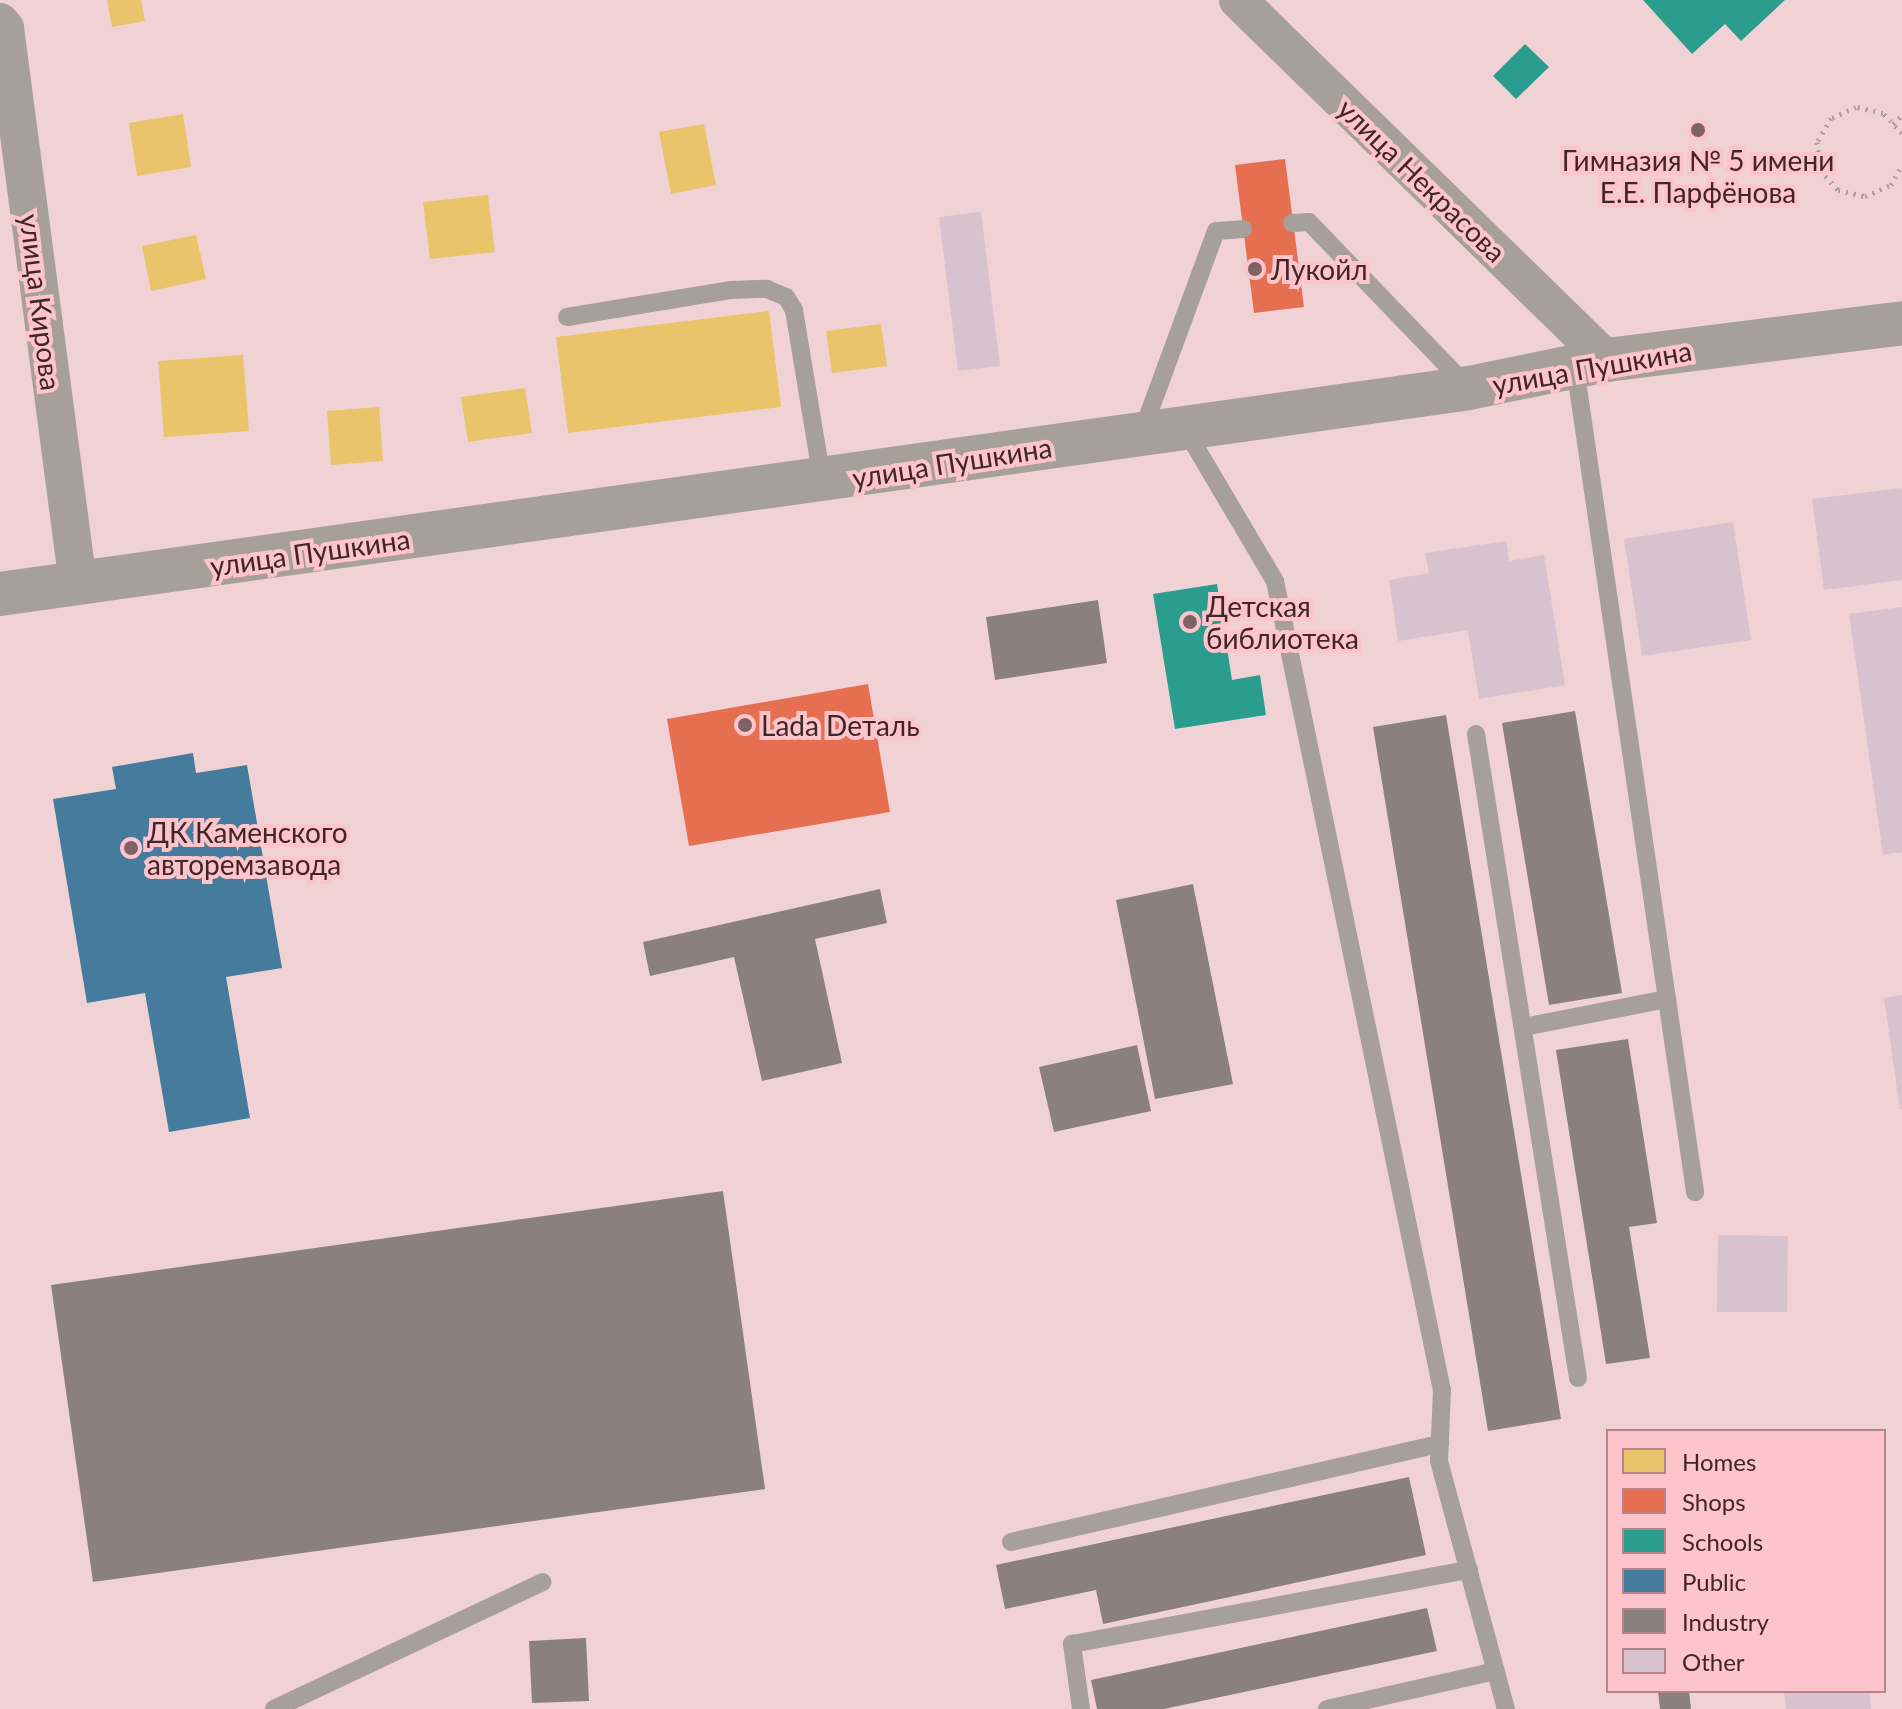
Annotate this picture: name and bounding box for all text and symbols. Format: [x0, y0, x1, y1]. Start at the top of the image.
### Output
street label: улица Некрасова [1331, 91, 1513, 269]
marker: Гимназия № 5 имени Е.Е. Парфёнова [1689, 121, 1707, 139]
place label: Гимназия № 5 имени Е.Е. Парфёнова [1562, 143, 1834, 209]
street label: улица Кирова [13, 212, 69, 392]
place label: Лукойл [1271, 252, 1368, 286]
marker: Лукойл [1246, 260, 1264, 278]
street label: улица Пушкина [1490, 333, 1694, 401]
street label: улица Пушкина [850, 430, 1054, 494]
street label: улица Пушкина [208, 521, 412, 583]
place label: Детская библиотека [1206, 589, 1359, 655]
marker: Детская библиотека [1181, 613, 1199, 631]
place label: Lada Dеталь [761, 708, 920, 742]
marker: Lada Dеталь [736, 716, 754, 734]
place label: ДК Каменского авторемзавода [147, 815, 348, 881]
marker: ДК Каменского авторемзавода [122, 839, 140, 857]
legend [1606, 1429, 1886, 1693]
text: Homes [1682, 1447, 1756, 1476]
text: Shops [1682, 1487, 1746, 1516]
text: Schools [1682, 1527, 1763, 1556]
text: Public [1682, 1567, 1746, 1596]
text: Industry [1682, 1607, 1769, 1636]
text: Other [1682, 1647, 1745, 1676]

